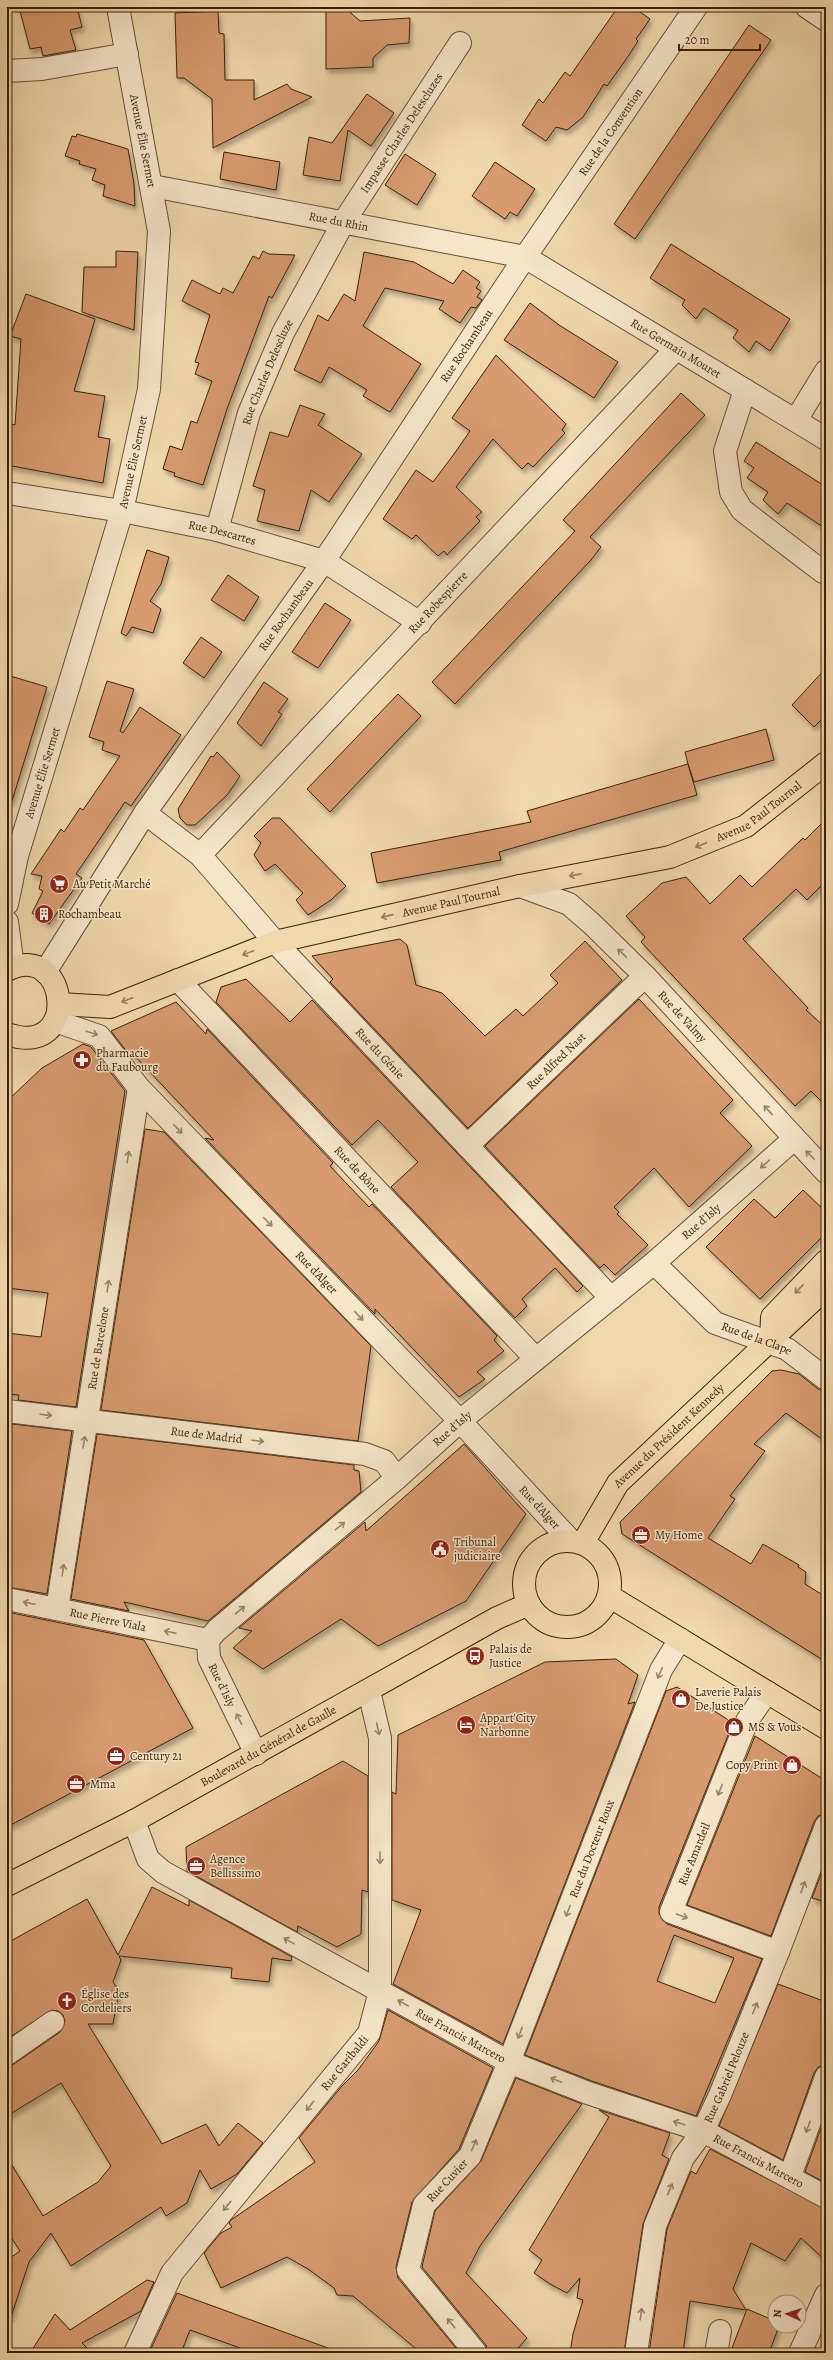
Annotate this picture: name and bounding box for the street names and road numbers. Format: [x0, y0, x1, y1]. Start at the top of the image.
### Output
street label: Impasse Charles Delescluzes [357, 69, 447, 196]
street label: Rue de la Convention [575, 84, 647, 179]
street label: Avenue Élie Sermet [126, 92, 160, 189]
street label: Rue du Rhin [308, 208, 370, 235]
street label: Rue Rochambeau [436, 305, 497, 386]
street label: Rue Germain Mouret [628, 315, 724, 382]
street label: Rue Charles Delescluze [238, 316, 297, 427]
street label: Avenue Élie Sermet [115, 414, 151, 511]
street label: Rue Descartes [187, 516, 258, 549]
street label: Rue Robespierre [404, 568, 471, 637]
street label: Rue Rochambeau [255, 575, 317, 654]
street label: Avenue Élie Sermet [21, 725, 64, 821]
street label: Avenue Paul Tournal [713, 777, 805, 846]
street label: Avenue Paul Tournal [400, 883, 502, 921]
street label: Rue de Valmy [654, 987, 711, 1046]
street label: Rue du Génie [352, 1024, 408, 1082]
street label: Rue Alfred Nast [523, 1029, 589, 1093]
street label: Rue de Bône [331, 1142, 384, 1197]
street label: Rue d'Isly [678, 1199, 724, 1243]
street label: Rue d'Alger [292, 1247, 342, 1298]
street label: Rue de Barcelone [84, 1306, 112, 1391]
street label: Rue de la Clape [719, 1318, 796, 1358]
street label: Avenue du Président Kennedy [609, 1379, 728, 1492]
street label: Rue d'Isly [429, 1406, 475, 1450]
street label: Rue de Madrid [170, 1423, 244, 1447]
street label: Rue d'Alger [515, 1482, 564, 1533]
street label: Rue Pierre Viala [68, 1604, 148, 1635]
street label: Rue d'Isly [205, 1660, 240, 1710]
street label: Boulevard du Général de Gaulle [197, 1702, 339, 1790]
street label: Rue du Docteur Roux [565, 1797, 618, 1900]
street label: Rue Amardeil [674, 1820, 714, 1888]
street label: Rue Francis Marcero [413, 2004, 509, 2067]
street label: Rue Gabriel Pelouze [700, 2030, 753, 2126]
street label: Rue Garibaldi [317, 2032, 372, 2094]
street label: Rue Francis Marcero [710, 2130, 807, 2192]
street label: Rue Cuvier [423, 2155, 472, 2206]

